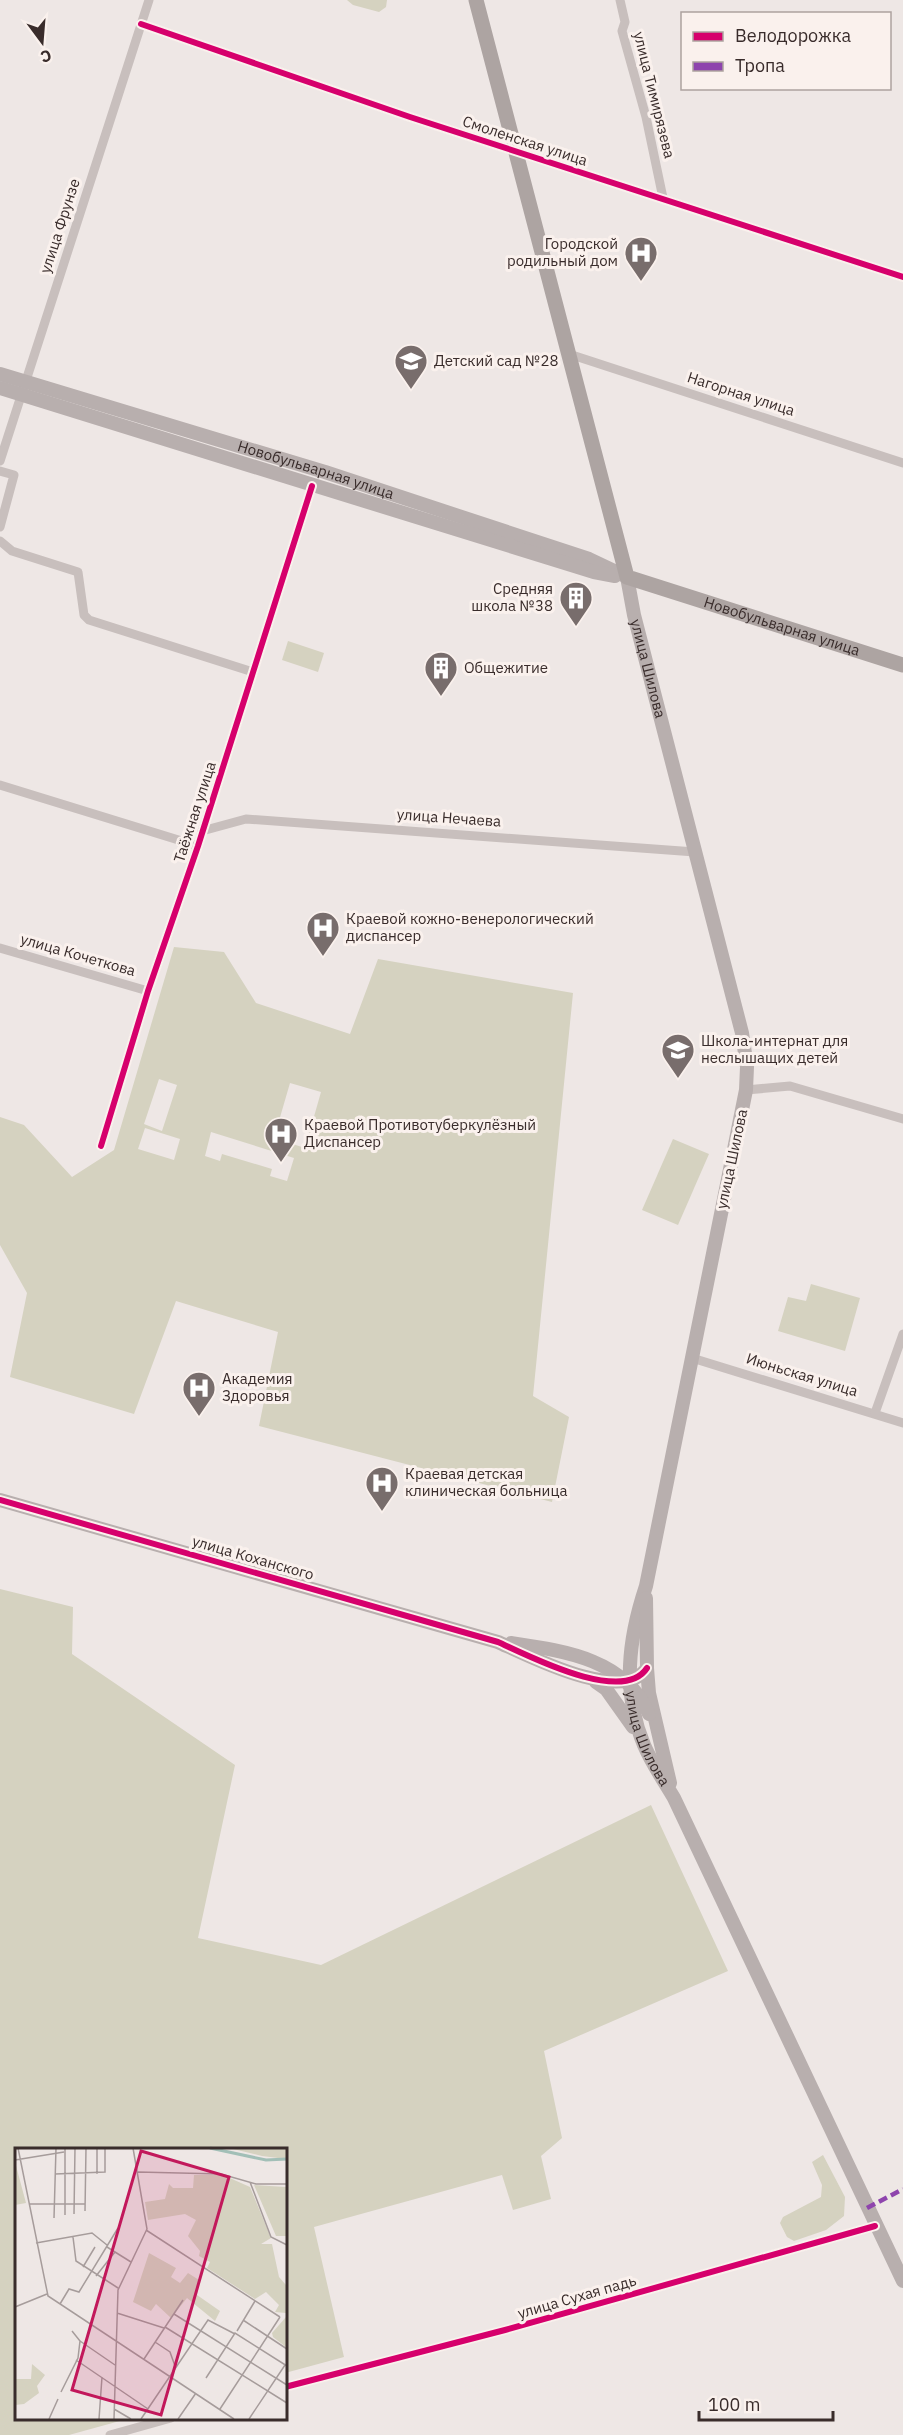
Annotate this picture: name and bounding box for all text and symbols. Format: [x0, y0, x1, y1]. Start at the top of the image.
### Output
north arrow [12, 12, 72, 72]
legend [681, 12, 891, 90]
text: Велодорожка [735, 24, 851, 47]
street label: улица Тимирязева [630, 30, 679, 160]
text: С [38, 45, 54, 67]
text: Тропа [735, 54, 785, 77]
street label: Смоленская улица [460, 111, 590, 170]
street label: улица Фрунзе [35, 176, 84, 276]
place label: Городской родильный дом [507, 234, 618, 270]
hospital icon: Городской родильный дом [623, 235, 659, 282]
school or university icon: Детский сад №28 [393, 343, 429, 390]
place label: Детский сад №28 [434, 351, 559, 370]
street label: Нагорная улица [685, 367, 797, 420]
street label: Новобульварная улица [235, 436, 396, 503]
place label: Средняя школа №38 [471, 579, 553, 615]
building icon: Средняя школа №38 [558, 580, 594, 627]
street label: Новобульварная улица [702, 592, 862, 660]
street label: улица Шилова [626, 617, 670, 720]
building icon: Общежитие [423, 650, 459, 697]
place label: Общежитие [464, 658, 548, 677]
street label: Таёжная улица [169, 759, 220, 865]
street label: улица Нечаева [396, 804, 502, 831]
place label: Краевой кожно-венерологический диспансер [346, 909, 594, 945]
hospital icon: Краевой кожно-венерологический диспансер [305, 910, 341, 957]
street label: улица Кочеткова [18, 929, 138, 980]
place label: Школа-интернат для неслышащих детей [701, 1031, 848, 1067]
school or university icon: Школа-интернат для неслышащих детей [660, 1032, 696, 1079]
street label: улица Шилова [712, 1107, 751, 1210]
place label: Краевой Противотуберкулёзный Диспансер [304, 1115, 536, 1151]
hospital icon: Краевой Противотуберкулёзный Диспансер [263, 1116, 299, 1163]
street label: Июньская улица [744, 1349, 860, 1401]
place label: Академия Здоровья [222, 1369, 293, 1405]
hospital icon: Академия Здоровья [181, 1370, 217, 1417]
place label: Краевая детская клиническая больница [405, 1464, 567, 1500]
hospital icon: Краевая детская клиническая больница [364, 1465, 400, 1512]
street label: улица Коханского [190, 1531, 316, 1584]
street label: улица Шилова [622, 1690, 674, 1790]
inset map [15, 2148, 286, 2420]
street label: улица Сухая падь [515, 2270, 639, 2323]
scale bar [699, 2384, 832, 2422]
text: 100 m [708, 2393, 760, 2416]

